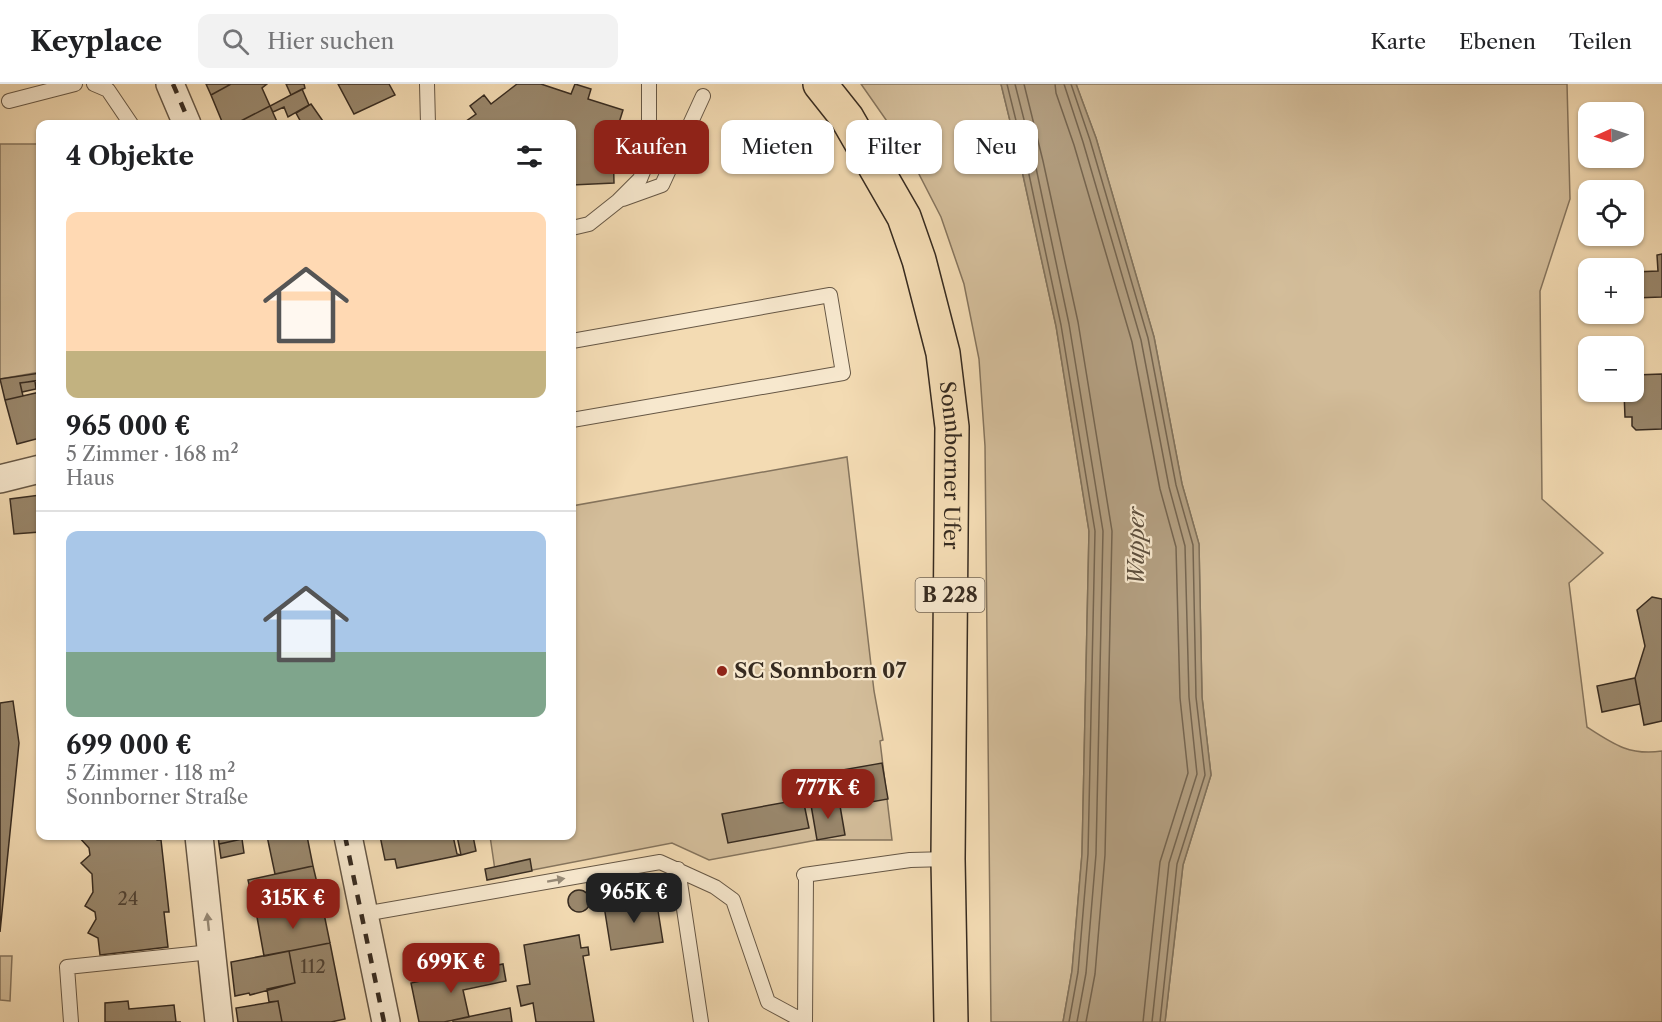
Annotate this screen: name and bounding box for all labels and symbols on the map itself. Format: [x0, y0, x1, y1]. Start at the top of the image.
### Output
north arrow [1578, 102, 1644, 168]
street label: Sonnborner Ufer [935, 380, 966, 550]
water label: Wupper [1123, 505, 1150, 585]
road number: B 228 [916, 578, 984, 612]
place label: SC Sonnborn 07 [734, 658, 906, 683]
marker: SC Sonnborn 07 [715, 664, 729, 678]
pin: 777K € [779, 769, 877, 820]
pin: 965K € [585, 873, 683, 924]
one-way arrow [546, 875, 565, 884]
pin: 315K € [244, 879, 342, 930]
house number: 24 [118, 888, 138, 910]
one-way arrow [203, 913, 213, 932]
pin: 699K € [402, 943, 500, 994]
house number: 112 [300, 956, 326, 978]

